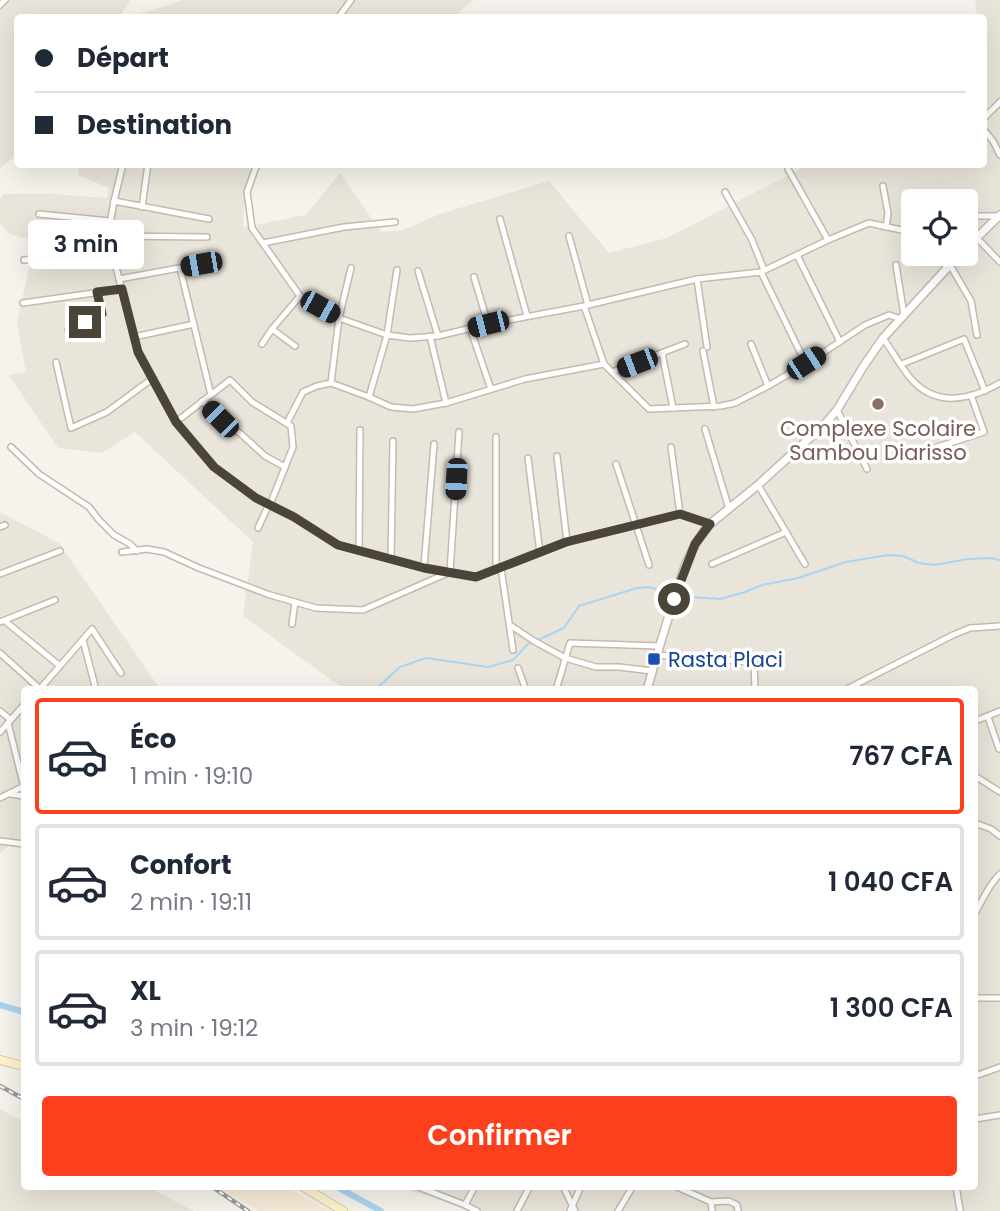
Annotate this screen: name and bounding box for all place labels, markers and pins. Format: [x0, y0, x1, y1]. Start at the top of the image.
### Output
marker: Complexe Scolaire Sambou Diarisso [870, 396, 886, 412]
place label: Complexe Scolaire Sambou Diarisso [780, 414, 976, 467]
place label: Rasta Placi [668, 645, 783, 674]
marker: Rasta Placi [646, 651, 662, 667]

